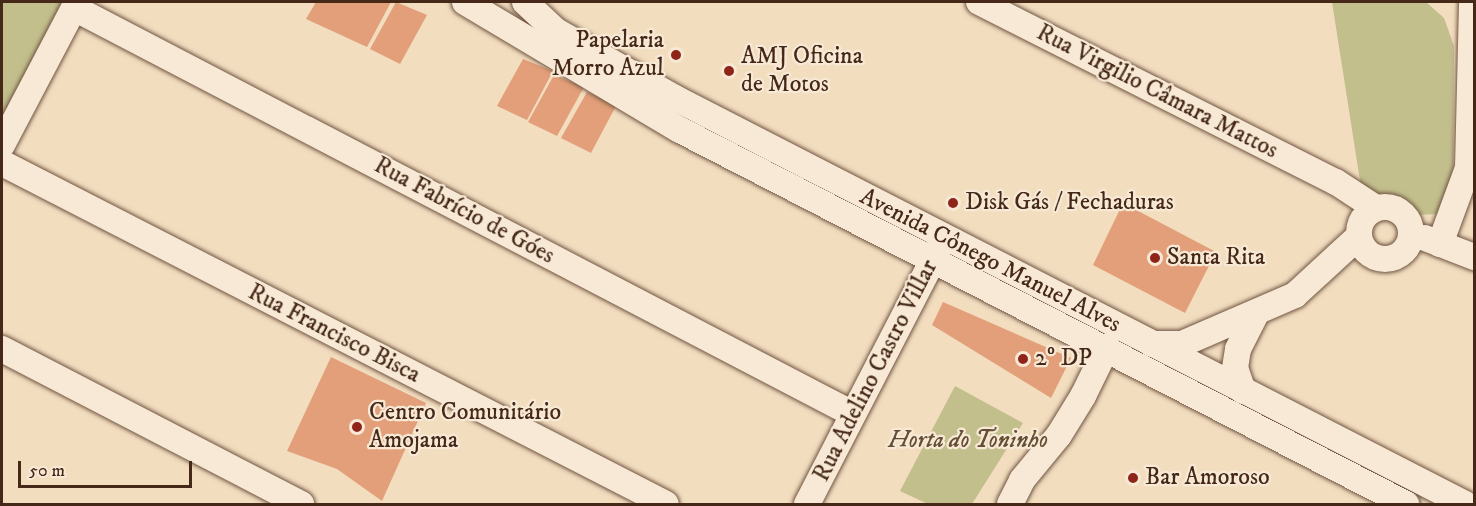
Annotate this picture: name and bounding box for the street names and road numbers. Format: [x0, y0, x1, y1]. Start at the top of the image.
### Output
street label: Rua Virgilio Câmara Mattos [1032, 19, 1282, 165]
street label: Rua Fabrício de Góes [369, 151, 559, 271]
street label: Avenida Cônego Manuel Alves [855, 183, 1125, 339]
street label: Rua Adelino Castro Villar [808, 255, 944, 487]
street label: Rua Francisco Bisca [243, 278, 425, 390]

